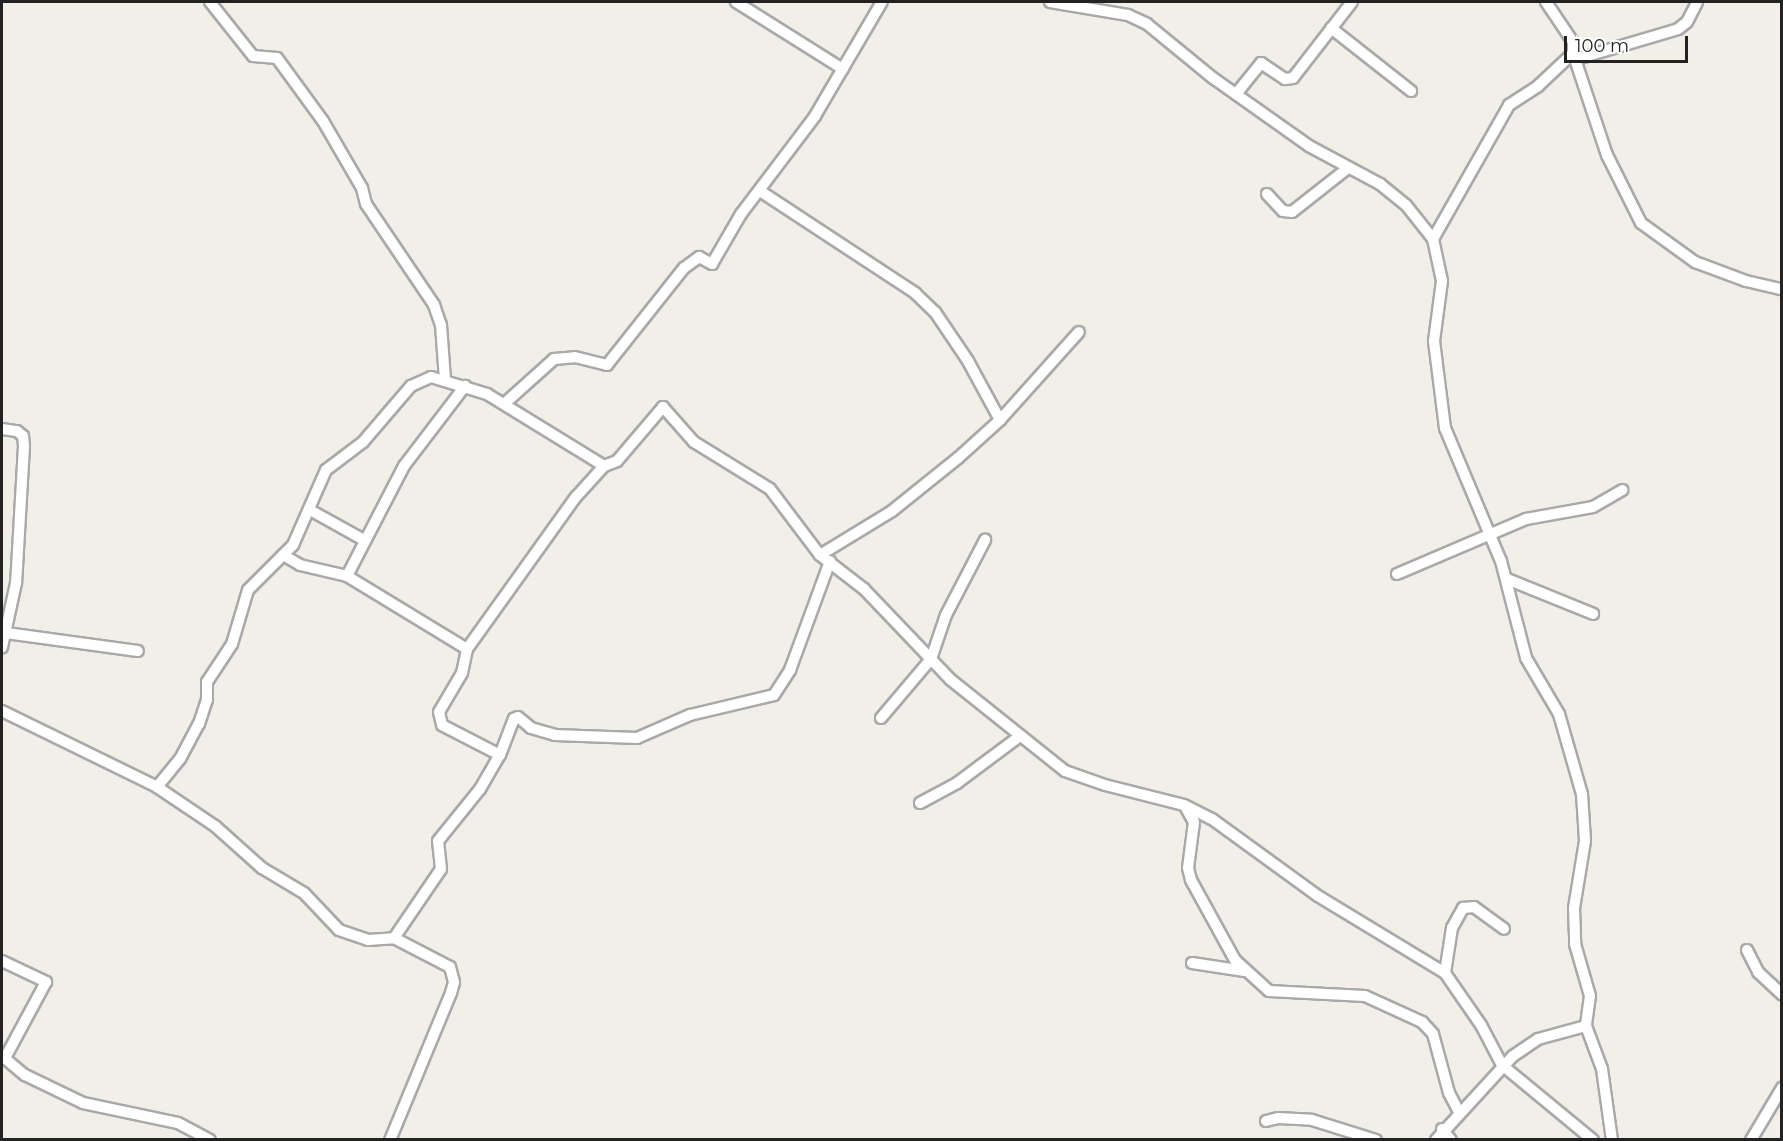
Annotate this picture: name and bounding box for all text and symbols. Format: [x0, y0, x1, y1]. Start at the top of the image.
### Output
scale bar [1567, 24, 1692, 62]
text: 100 m [1575, 35, 1629, 57]

